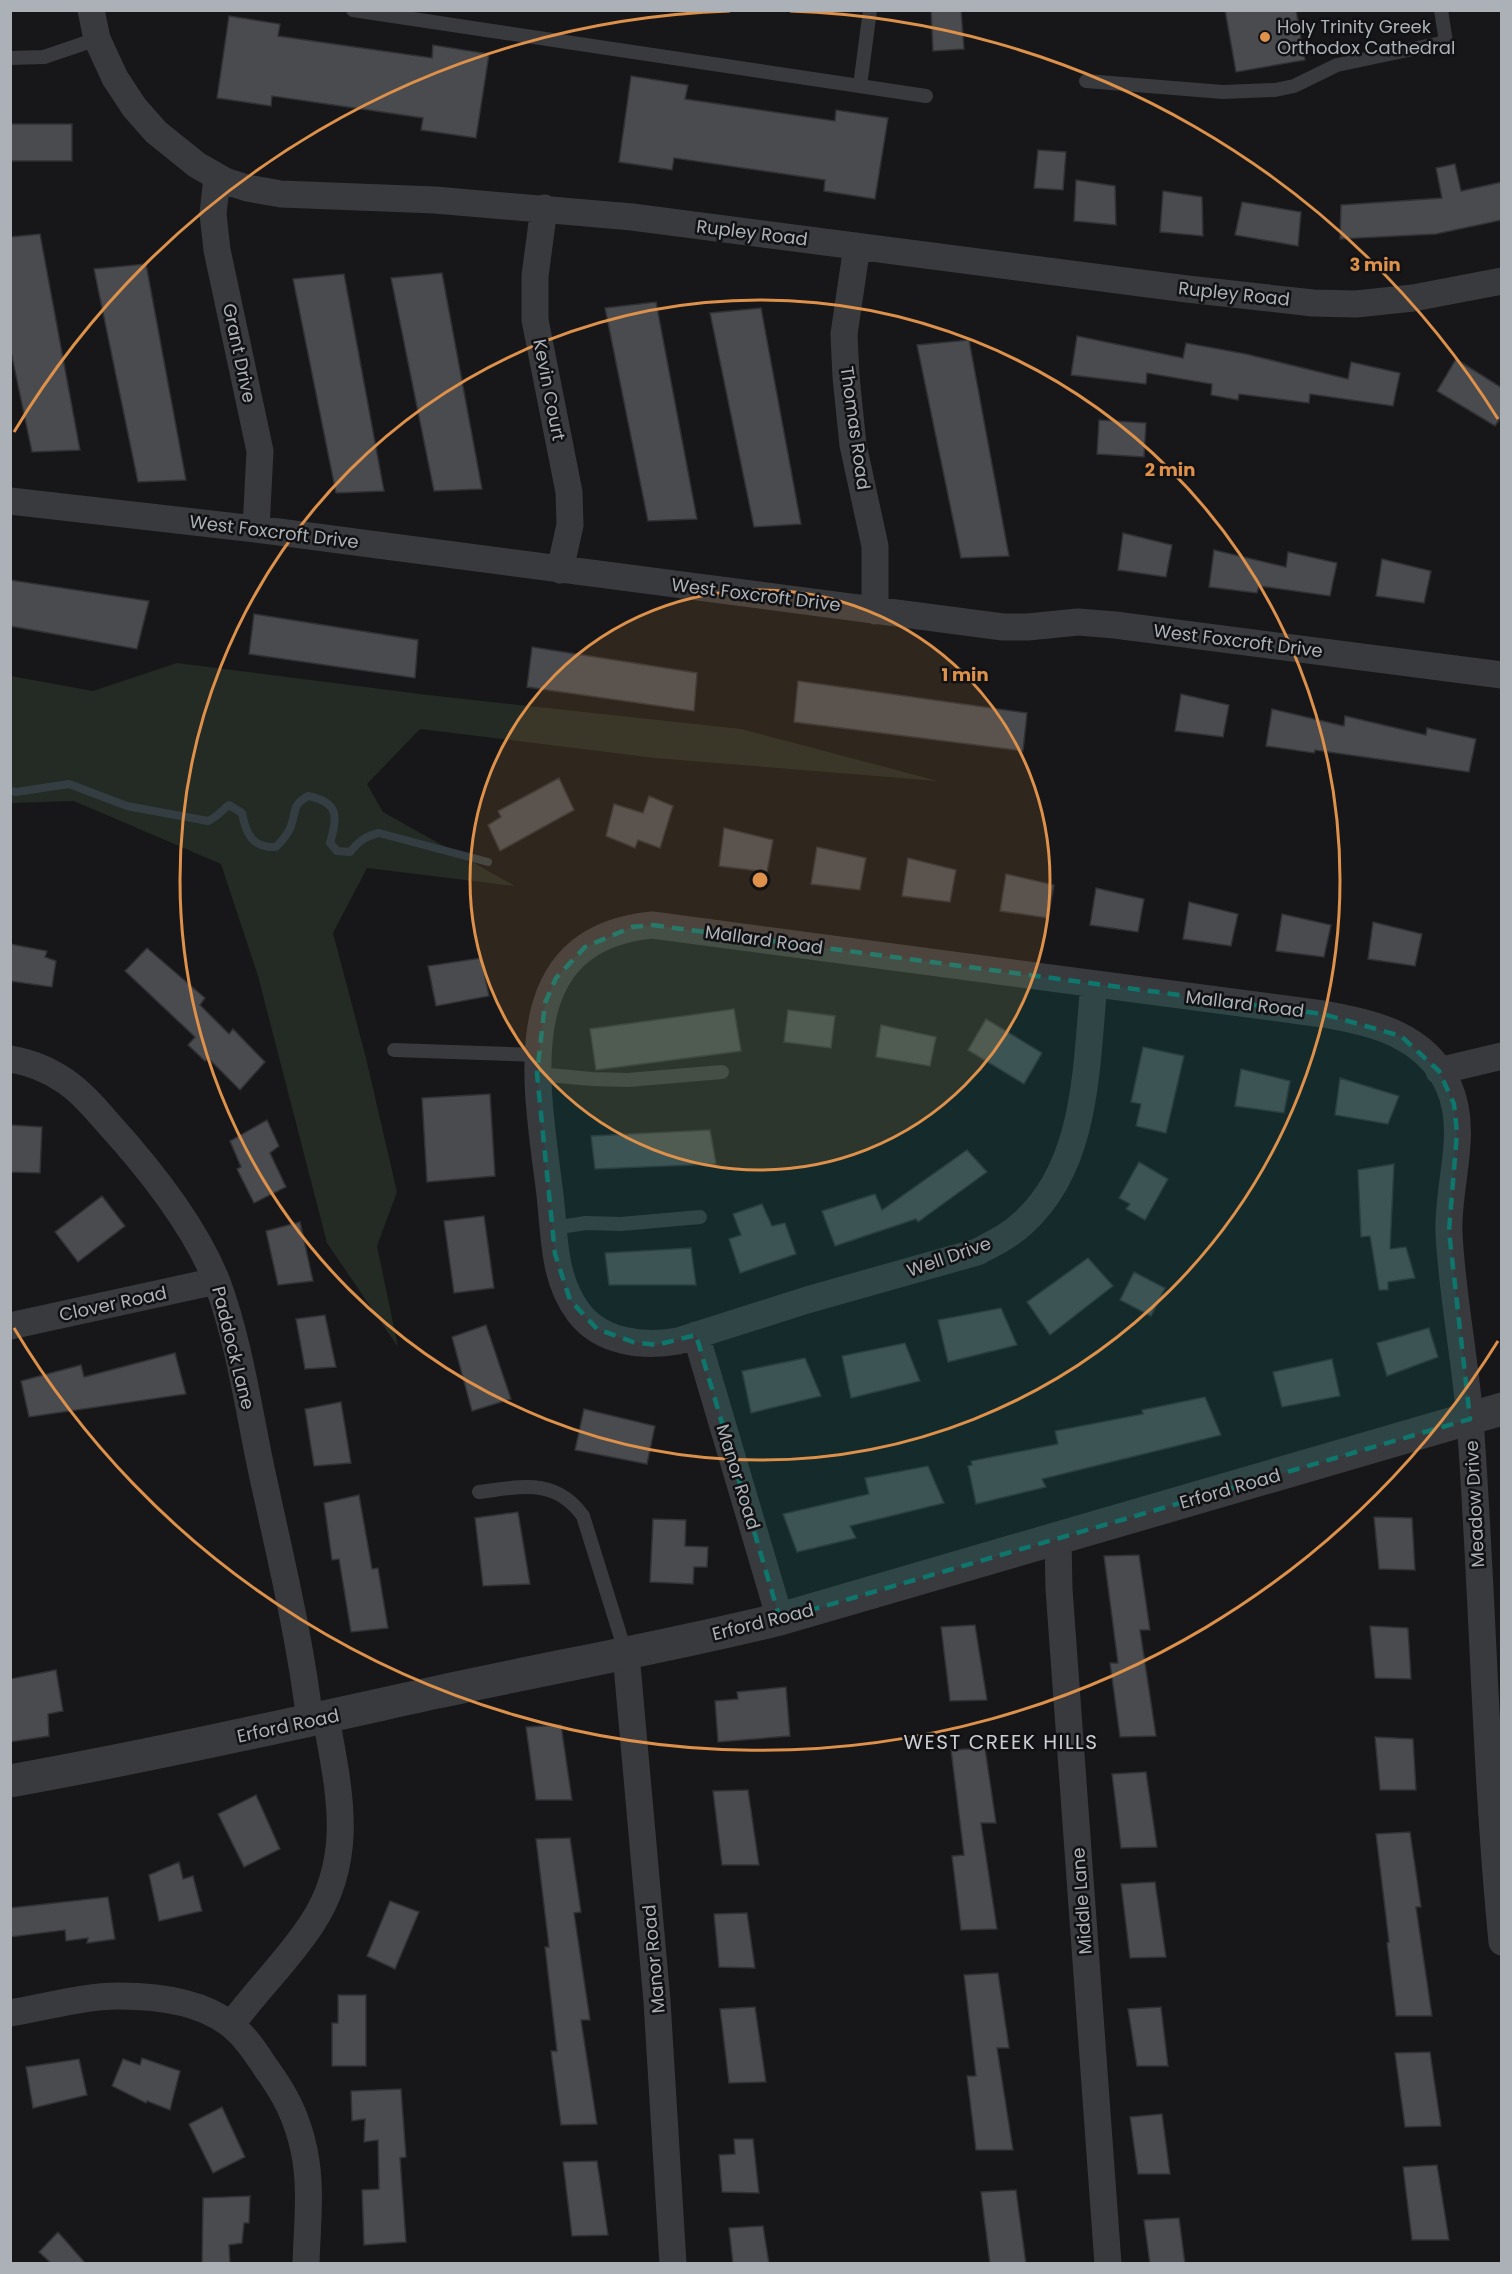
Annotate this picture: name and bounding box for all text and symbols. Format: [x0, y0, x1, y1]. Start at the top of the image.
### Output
place label: Holy Trinity Greek Orthodox Cathedral [1277, 14, 1455, 60]
marker: Holy Trinity Greek Orthodox Cathedral [1258, 30, 1272, 44]
street label: Rupley Road [695, 213, 809, 252]
text: 3 min [1349, 252, 1401, 277]
street label: Rupley Road [1177, 275, 1291, 312]
street label: Grant Drive [217, 301, 262, 405]
street label: Kevin Court [527, 337, 572, 443]
street label: Thomas Road [834, 365, 877, 491]
text: 2 min [1145, 457, 1195, 482]
street label: West Foxcroft Drive [188, 509, 360, 554]
street label: West Foxcroft Drive [670, 572, 842, 617]
street label: West Foxcroft Drive [1152, 618, 1324, 663]
text: 1 min [941, 662, 989, 687]
centre of rings [750, 870, 770, 890]
street label: Mallard Road [703, 919, 825, 960]
street label: Mallard Road [1184, 984, 1306, 1023]
street label: Well Drive [903, 1230, 994, 1283]
street label: Clover Road [57, 1280, 169, 1327]
street label: Paddock Lane [206, 1284, 261, 1412]
street label: Manor Road [711, 1421, 766, 1533]
street label: Meadow Drive [1459, 1440, 1490, 1568]
street label: Erford Road [1176, 1462, 1283, 1515]
street label: Erford Road [709, 1597, 816, 1646]
street label: Erford Road [234, 1702, 341, 1749]
district label: WEST CREEK HILLS [904, 1728, 1098, 1756]
street label: Middle Lane [1065, 1847, 1098, 1955]
street label: Manor Road [636, 1904, 671, 2014]

